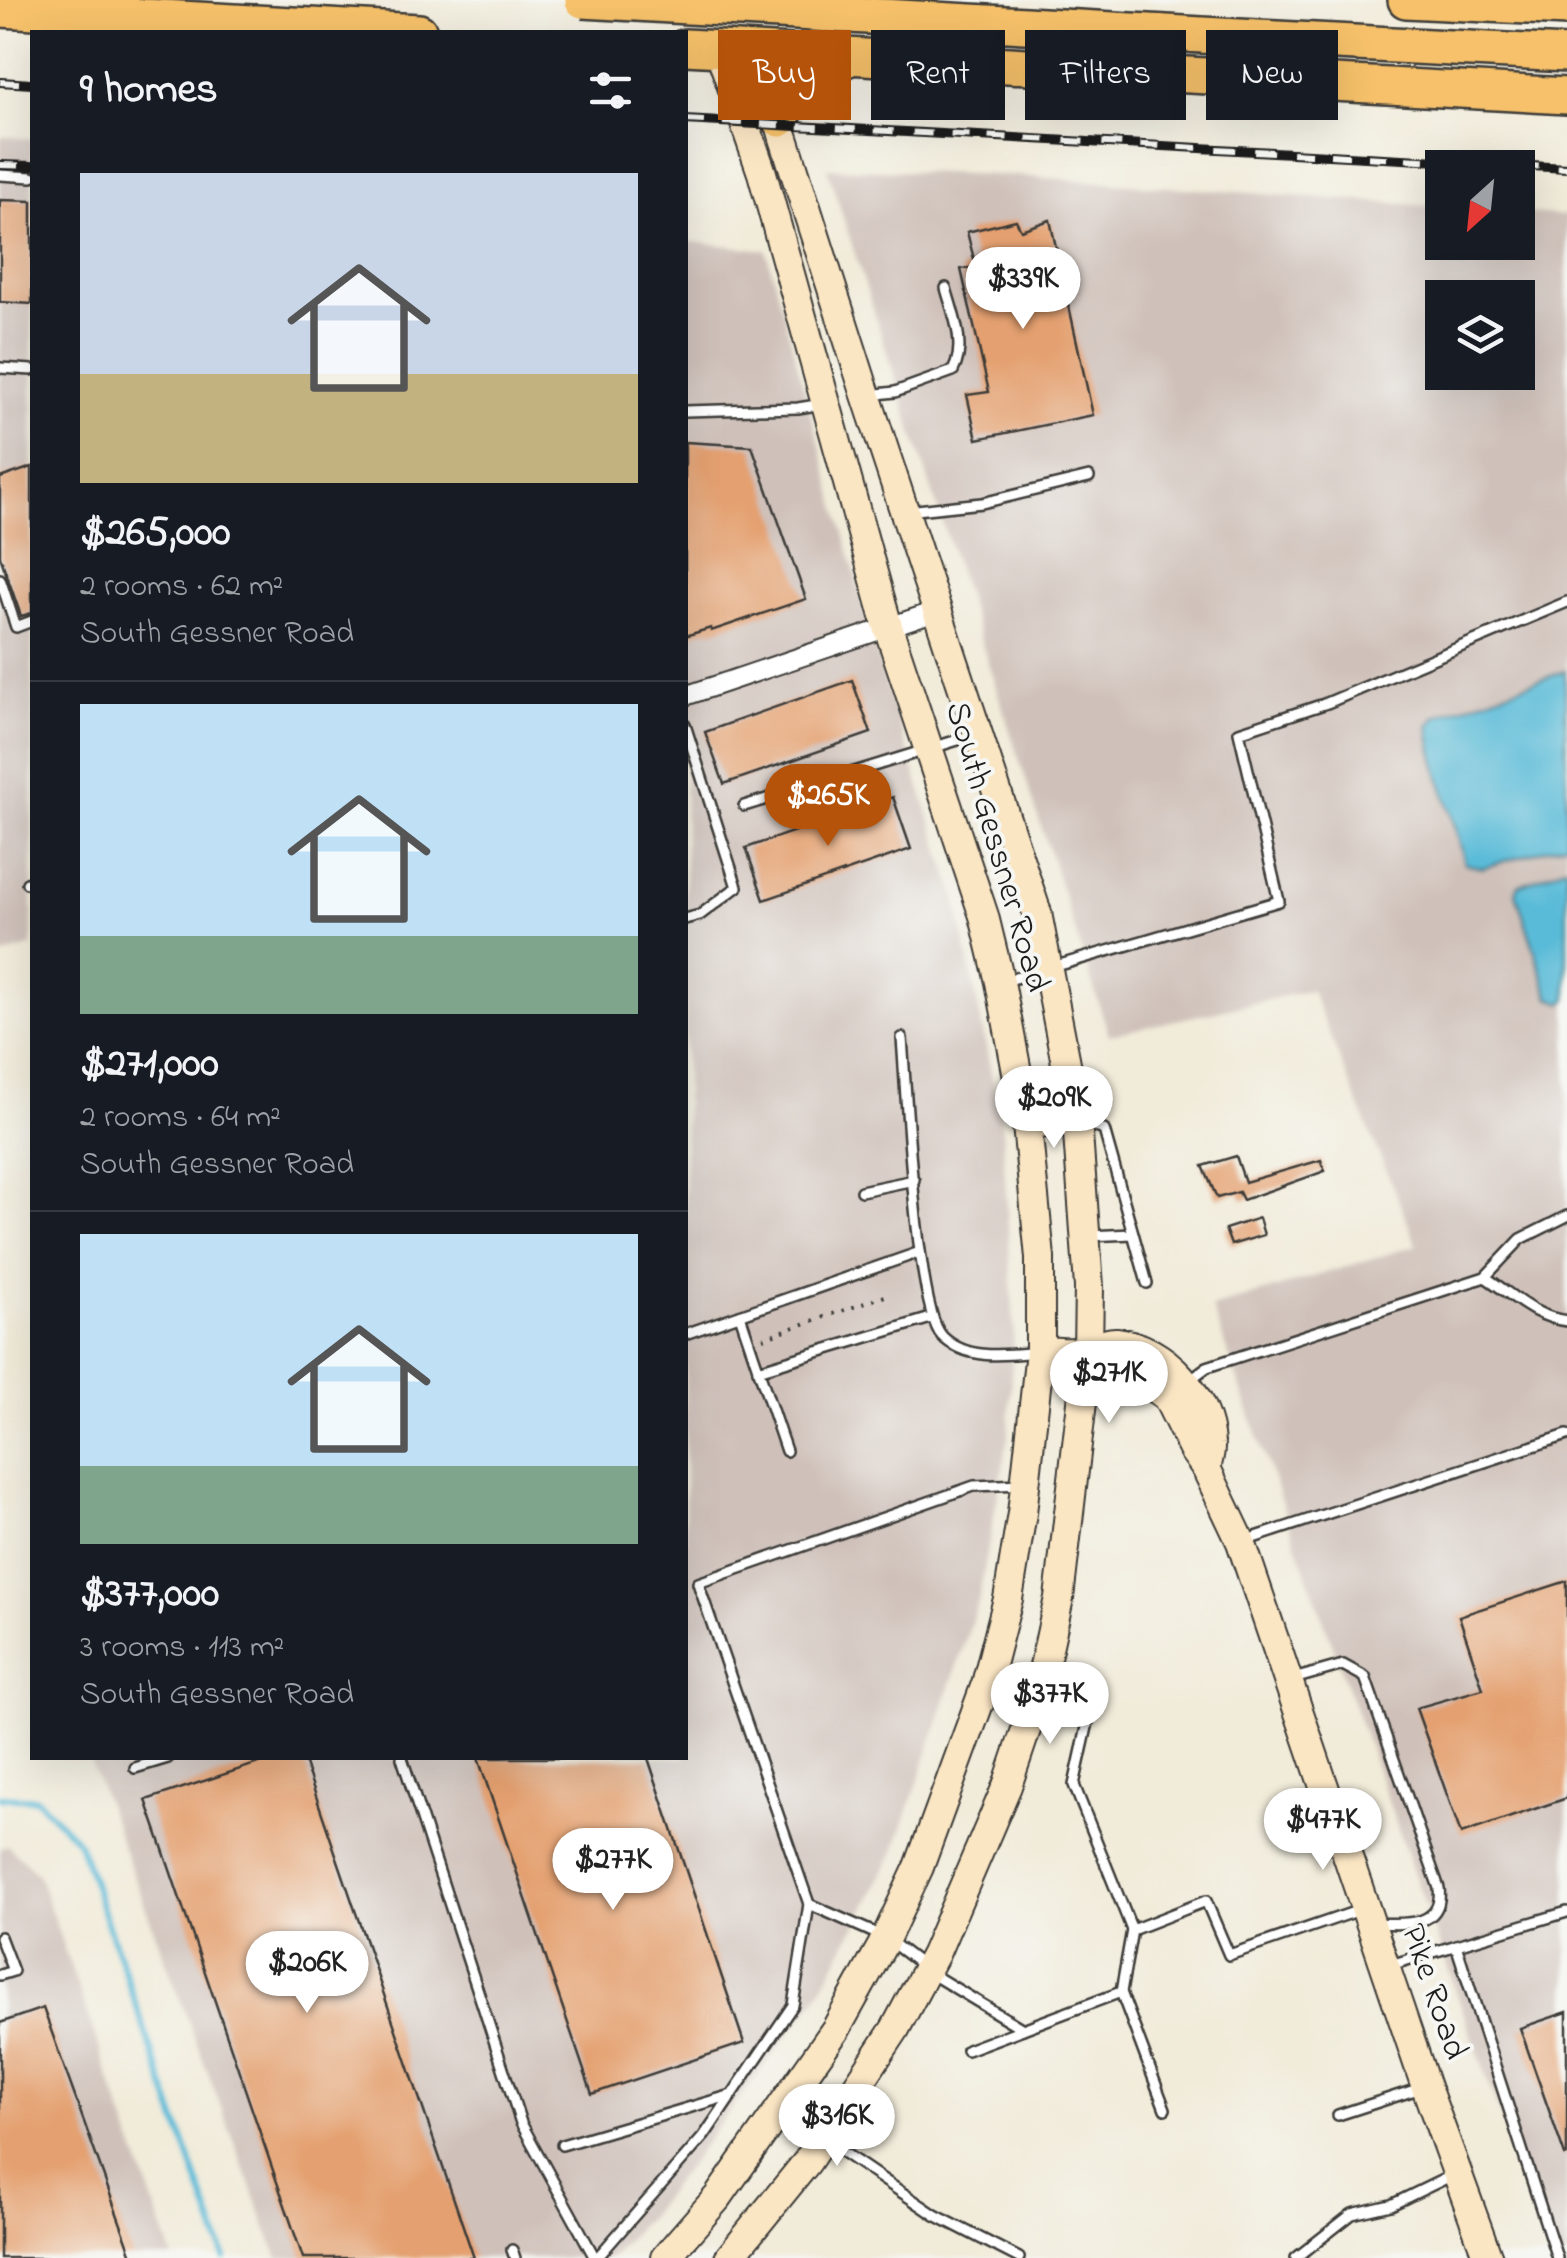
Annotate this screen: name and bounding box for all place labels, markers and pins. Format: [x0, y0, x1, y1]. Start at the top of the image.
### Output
pin: $339K [953, 247, 1093, 332]
pin: $265K [758, 764, 898, 849]
pin: $209K [984, 1066, 1124, 1151]
pin: $271K [1039, 1341, 1179, 1426]
pin: $377K [980, 1662, 1120, 1747]
pin: $477K [1253, 1788, 1393, 1873]
pin: $277K [543, 1828, 683, 1913]
pin: $206K [237, 1931, 377, 2016]
pin: $316K [767, 2084, 907, 2169]

